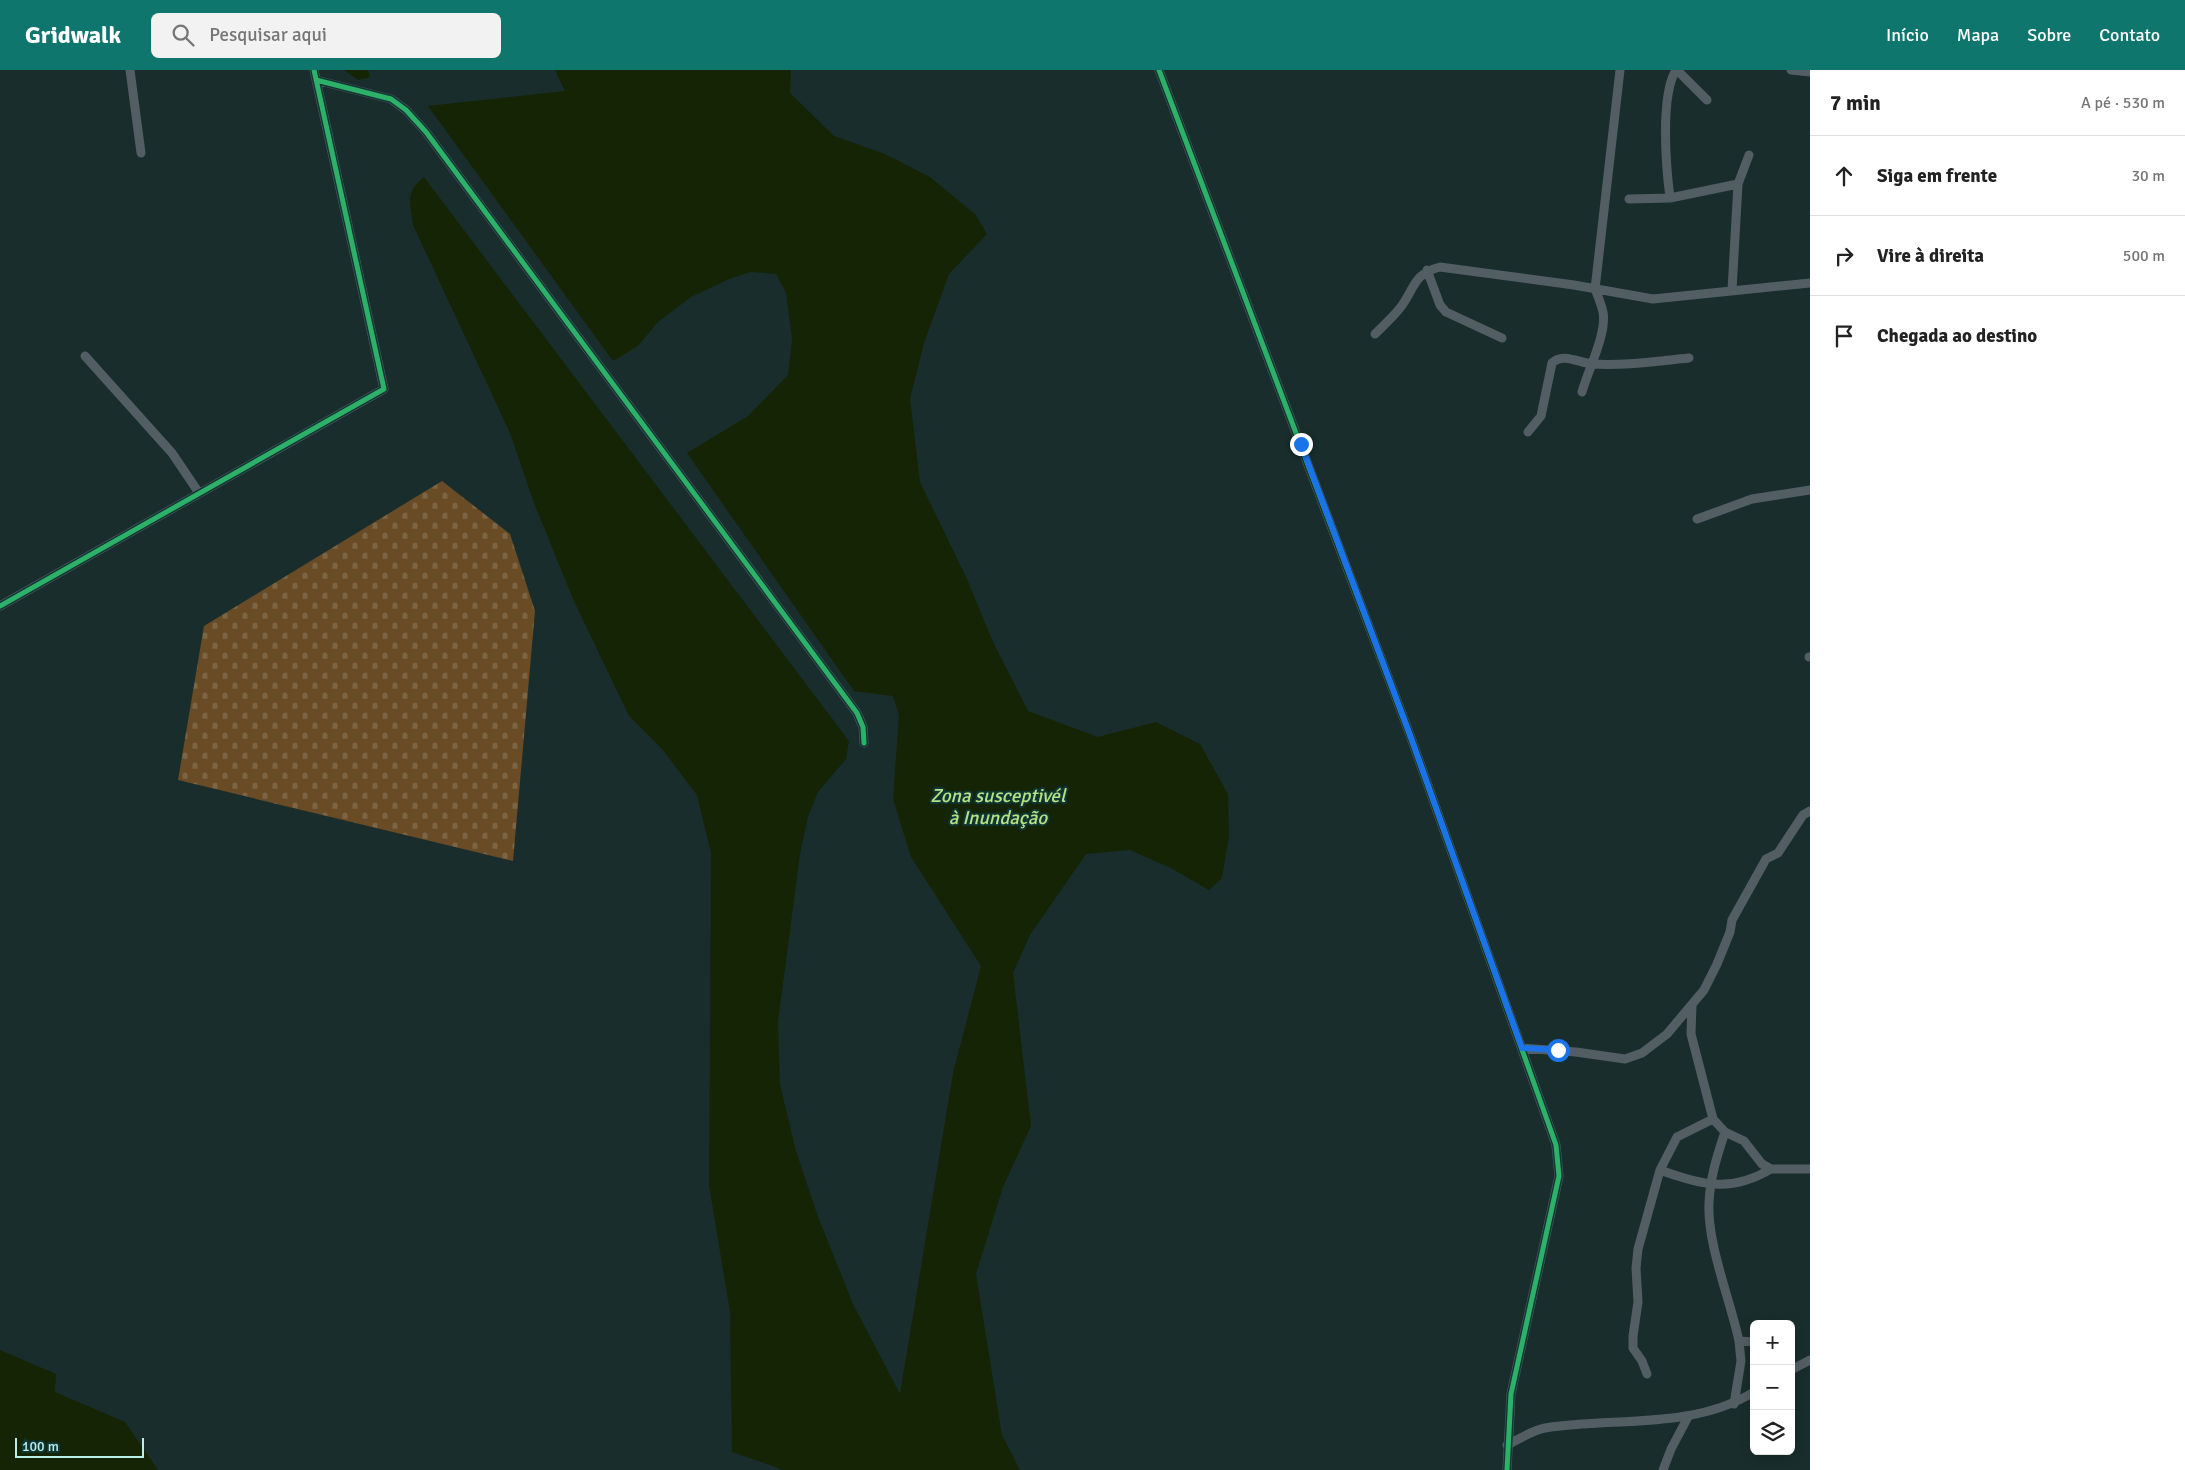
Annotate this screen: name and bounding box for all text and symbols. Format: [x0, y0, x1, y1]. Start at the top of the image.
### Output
search box [151, 13, 501, 58]
text: Gridwalk [25, 20, 121, 50]
icon: search [169, 21, 197, 49]
text: Pesquisar aqui [209, 23, 327, 47]
text: Início [1886, 24, 1929, 46]
text: Mapa [1957, 24, 1999, 46]
text: Sobre [2027, 24, 2071, 46]
text: Contato [2099, 24, 2160, 46]
text: 7 min [1830, 90, 1881, 116]
text: A pé · 530 m [2081, 93, 2165, 113]
icon: ahead [1830, 162, 1858, 190]
text: Siga em frente [1877, 164, 1997, 188]
text: 30 m [2131, 166, 2165, 186]
icon: right [1830, 242, 1858, 270]
text: Vire à direita [1877, 244, 1984, 268]
text: 500 m [2123, 246, 2165, 266]
icon: arrive [1830, 322, 1858, 350]
text: Chegada ao destino [1877, 324, 2037, 348]
route end [1290, 433, 1313, 456]
water label: Zona susceptivél à Inundação [931, 784, 1067, 830]
route start [1547, 1039, 1570, 1062]
map controls [1750, 1320, 1795, 1455]
button: + [1750, 1320, 1795, 1365]
button: − [1750, 1365, 1795, 1410]
button: layers [1750, 1410, 1795, 1455]
scale bar [15, 1435, 144, 1458]
text: 100 m [22, 1438, 59, 1455]

